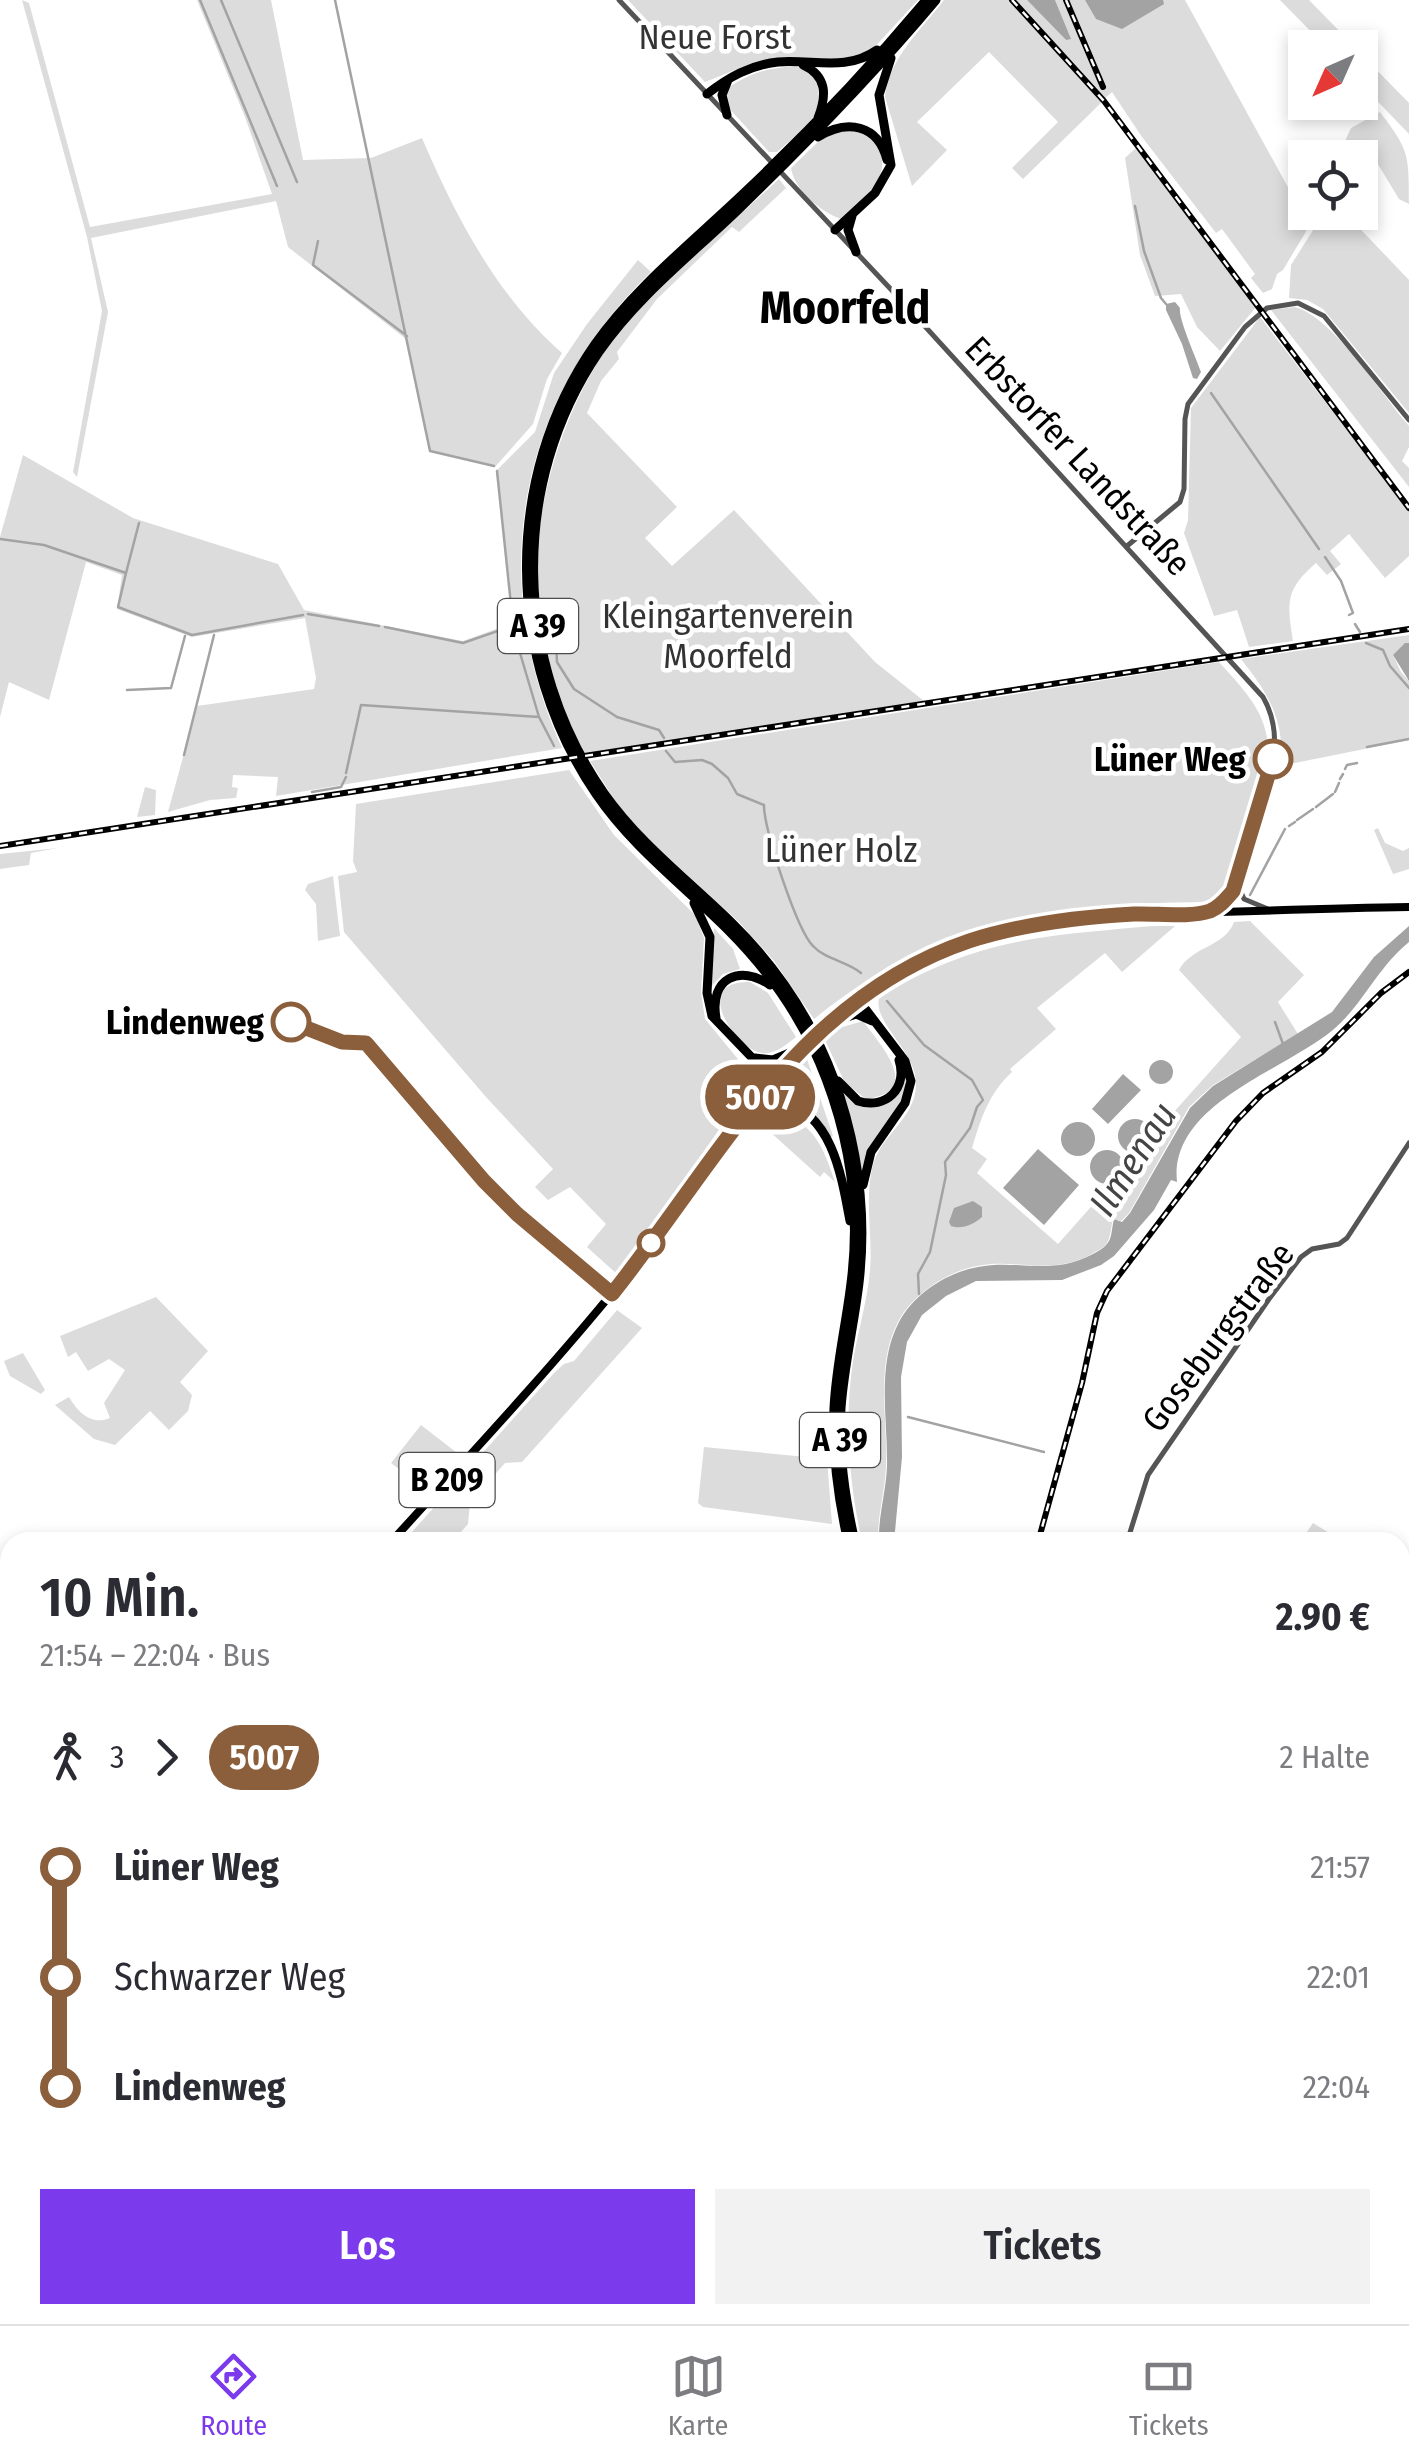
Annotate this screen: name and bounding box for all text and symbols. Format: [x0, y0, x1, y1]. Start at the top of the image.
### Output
park label: Neue Forst [639, 16, 792, 58]
north arrow [1288, 30, 1378, 120]
map controls [1288, 30, 1378, 230]
button: locate [1288, 140, 1378, 230]
district label: Moorfeld [760, 281, 930, 335]
street label: Erbstorfer Landstraße [956, 328, 1200, 584]
park label: Kleingartenverein Moorfeld [602, 595, 854, 677]
road number: A 39 [498, 599, 578, 653]
place label: Lüner Weg [1094, 738, 1247, 780]
marker: Lüner Weg [1254, 740, 1292, 778]
park label: Lüner Holz [765, 829, 917, 871]
place label: Lindenweg [106, 1001, 265, 1043]
marker: Lindenweg [272, 1003, 310, 1041]
line badge: 5007 [690, 1064, 830, 1130]
text: 5007 [725, 1076, 795, 1118]
water label: Ilmenau [1079, 1094, 1187, 1224]
unlabelled marker [638, 1230, 664, 1256]
street label: Goseburgstraße [1133, 1234, 1303, 1440]
road number: A 39 [800, 1413, 880, 1467]
road number: B 209 [400, 1453, 494, 1507]
text: 10 Min. [40, 1565, 199, 1631]
text: 2.90 € [1276, 1594, 1370, 1640]
text: 21:54 – 22:04 · Bus [40, 1636, 270, 1674]
icon: walk [40, 1730, 95, 1785]
icon: forward [139, 1730, 194, 1785]
text: 5007 [229, 1736, 299, 1778]
text: 3 [110, 1738, 124, 1776]
text: 2 Halte [1279, 1738, 1370, 1776]
text: Lüner Weg [114, 1844, 279, 1890]
text: 21:57 [1310, 1848, 1370, 1886]
text: Schwarzer Weg [114, 1954, 345, 2000]
text: 22:01 [1307, 1958, 1370, 1996]
text: Lindenweg [114, 2064, 286, 2110]
text: 22:04 [1303, 2068, 1370, 2106]
button: Los [40, 2189, 695, 2304]
button: Tickets [715, 2189, 1370, 2304]
tab: Route [200, 2349, 267, 2442]
tab: Karte [668, 2349, 728, 2442]
tab: Tickets [1129, 2349, 1209, 2442]

